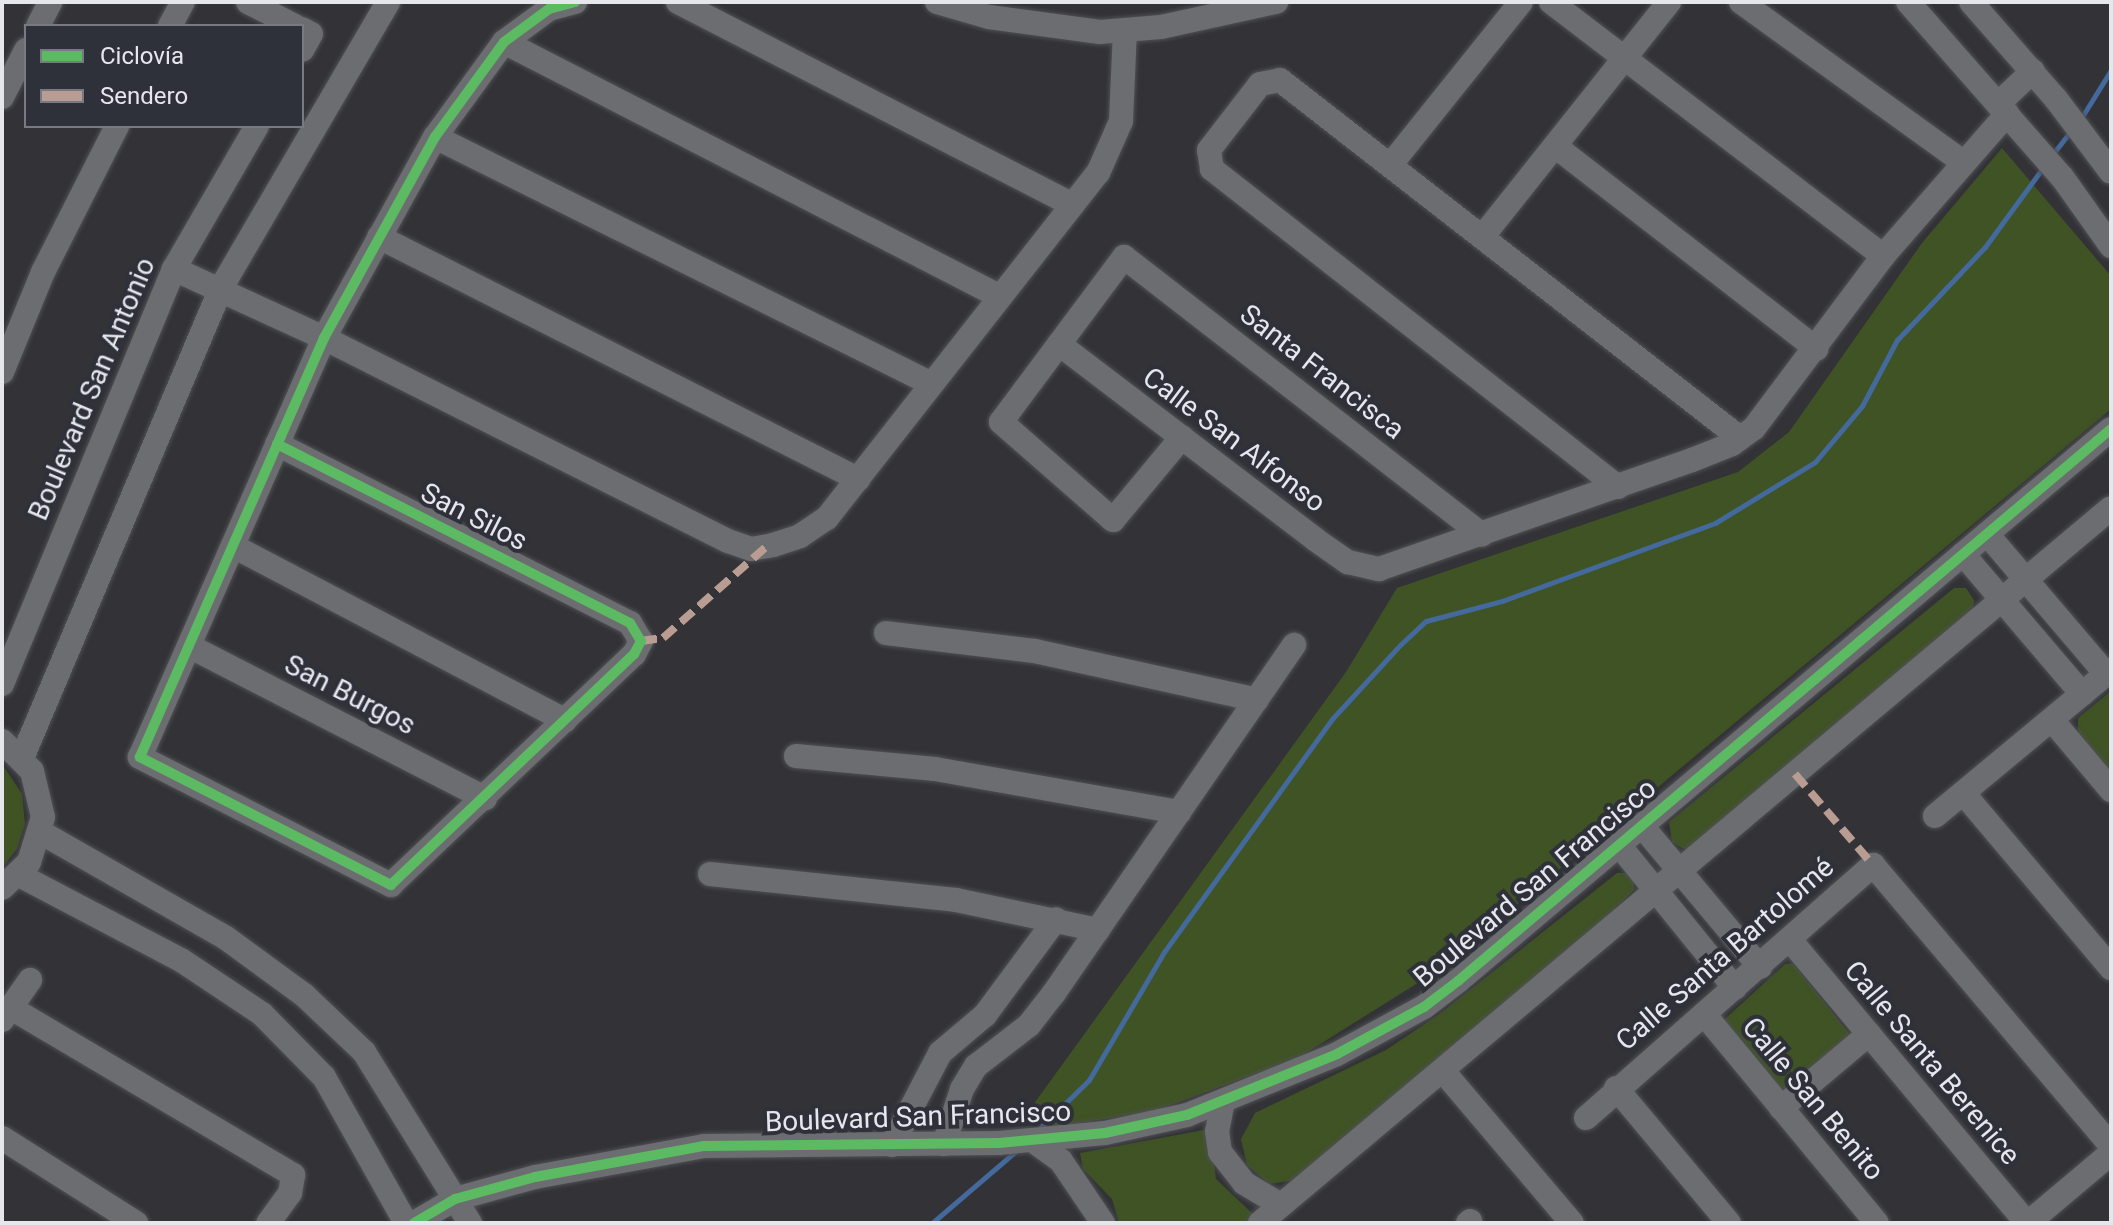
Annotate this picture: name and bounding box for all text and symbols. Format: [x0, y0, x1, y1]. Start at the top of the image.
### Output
legend [24, 24, 304, 128]
text: Ciclovía [100, 42, 184, 70]
text: Sendero [100, 82, 188, 110]
street label: Boulevard San Antonio [21, 253, 163, 525]
street label: Santa Francisca [1233, 297, 1411, 447]
street label: Calle San Alfonso [1136, 360, 1332, 520]
street label: San Silos [415, 476, 533, 558]
street label: San Burgos [279, 648, 421, 742]
street label: Boulevard San Francisco [1407, 772, 1663, 994]
street label: Calle Santa Bartolomé [1609, 850, 1841, 1058]
street label: Calle Santa Berenice [1837, 954, 2027, 1172]
street label: Calle San Benito [1735, 1011, 1891, 1187]
street label: Boulevard San Francisco [764, 1095, 1072, 1139]

